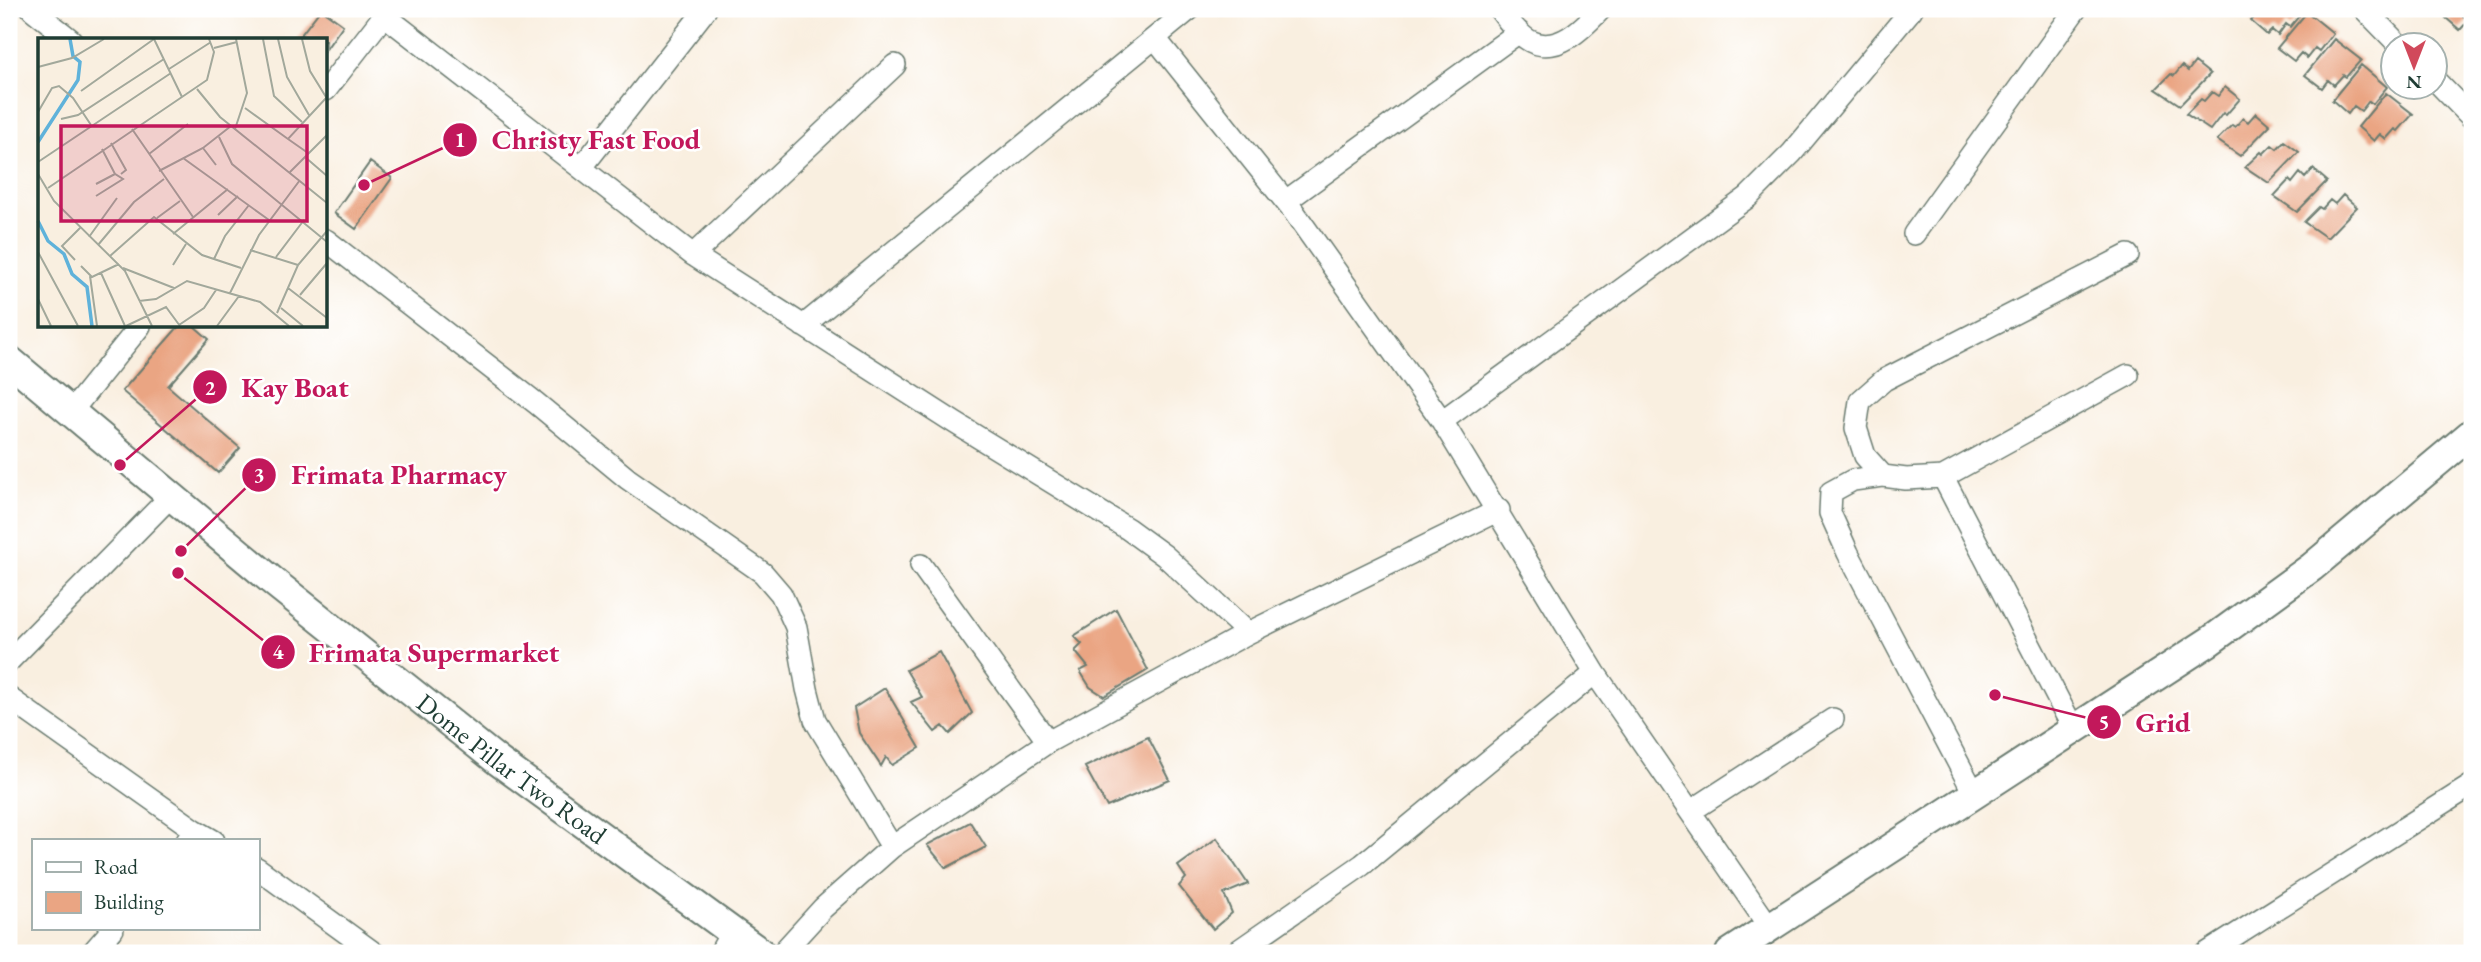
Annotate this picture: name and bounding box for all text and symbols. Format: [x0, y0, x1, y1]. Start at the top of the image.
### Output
north arrow [2380, 32, 2450, 102]
inset map [38, 38, 327, 327]
text: N [2406, 70, 2422, 95]
callout: Christy Fast Food [443, 115, 714, 164]
text: Christy Fast Food [492, 121, 701, 157]
text: 1 [454, 126, 466, 153]
callout: Kay Boat [192, 363, 362, 412]
text: Kay Boat [241, 369, 349, 405]
text: 2 [204, 374, 216, 401]
callout: Frimata Pharmacy [242, 450, 520, 499]
text: Frimata Pharmacy [291, 456, 507, 492]
text: 3 [253, 461, 265, 488]
callout: Frimata Supermarket [260, 627, 573, 676]
text: Frimata Supermarket [309, 634, 560, 670]
text: 4 [272, 638, 284, 665]
street label: Dome Pillar Two Road [410, 686, 614, 852]
callout: Grid [2087, 697, 2205, 746]
text: Grid [2135, 704, 2191, 740]
text: 5 [2098, 708, 2110, 735]
legend [32, 839, 259, 930]
text: Road [94, 853, 138, 880]
text: Building [94, 888, 164, 915]

